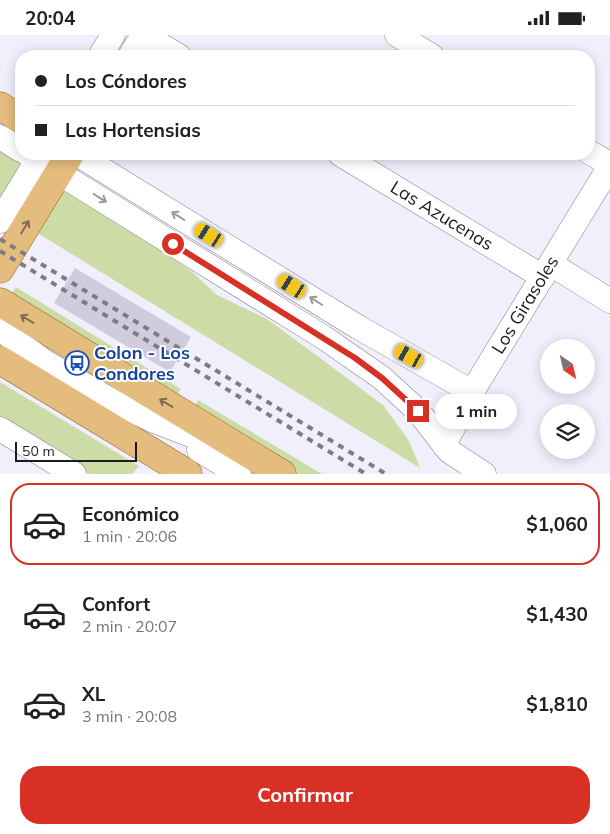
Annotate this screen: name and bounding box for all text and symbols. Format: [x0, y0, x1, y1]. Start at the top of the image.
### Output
text: 20:04 [25, 6, 75, 30]
text: Los Cóndores [65, 69, 187, 93]
text: Las Hortensias [65, 118, 201, 142]
street label: Las Azucenas [386, 175, 498, 255]
one-way arrow [93, 193, 107, 204]
one-way arrow [171, 210, 185, 220]
one-way arrow [21, 220, 31, 234]
car [192, 221, 225, 249]
route start [162, 233, 184, 255]
street label: Los Girasoles [486, 251, 563, 358]
car [275, 272, 308, 300]
one-way arrow [310, 296, 324, 306]
one-way arrow [21, 313, 35, 323]
north arrow [540, 339, 595, 394]
map controls [540, 339, 595, 459]
place label: Colon - Los Condores [94, 341, 190, 385]
car [392, 342, 425, 370]
bus stop icon: Colon - Los Condores [64, 350, 90, 376]
callout: 1 min [436, 393, 518, 429]
one-way arrow [160, 397, 174, 407]
route end [407, 400, 429, 422]
text: 1 min [455, 401, 497, 421]
button: layers [540, 404, 595, 459]
scale bar [15, 439, 138, 462]
text: 50 m [22, 442, 55, 460]
icon: car [22, 502, 67, 547]
text: Económico [82, 502, 179, 526]
text: $1,060 [526, 512, 588, 536]
text: 1 min · 20:06 [82, 526, 177, 546]
icon: car [22, 592, 67, 637]
text: Confort [82, 592, 150, 616]
text: $1,430 [526, 602, 588, 626]
text: 2 min · 20:07 [82, 616, 177, 636]
icon: car [22, 682, 67, 727]
text: XL [82, 682, 105, 706]
text: $1,810 [526, 692, 588, 716]
text: 3 min · 20:08 [82, 706, 177, 726]
button: Confirmar [20, 766, 590, 824]

